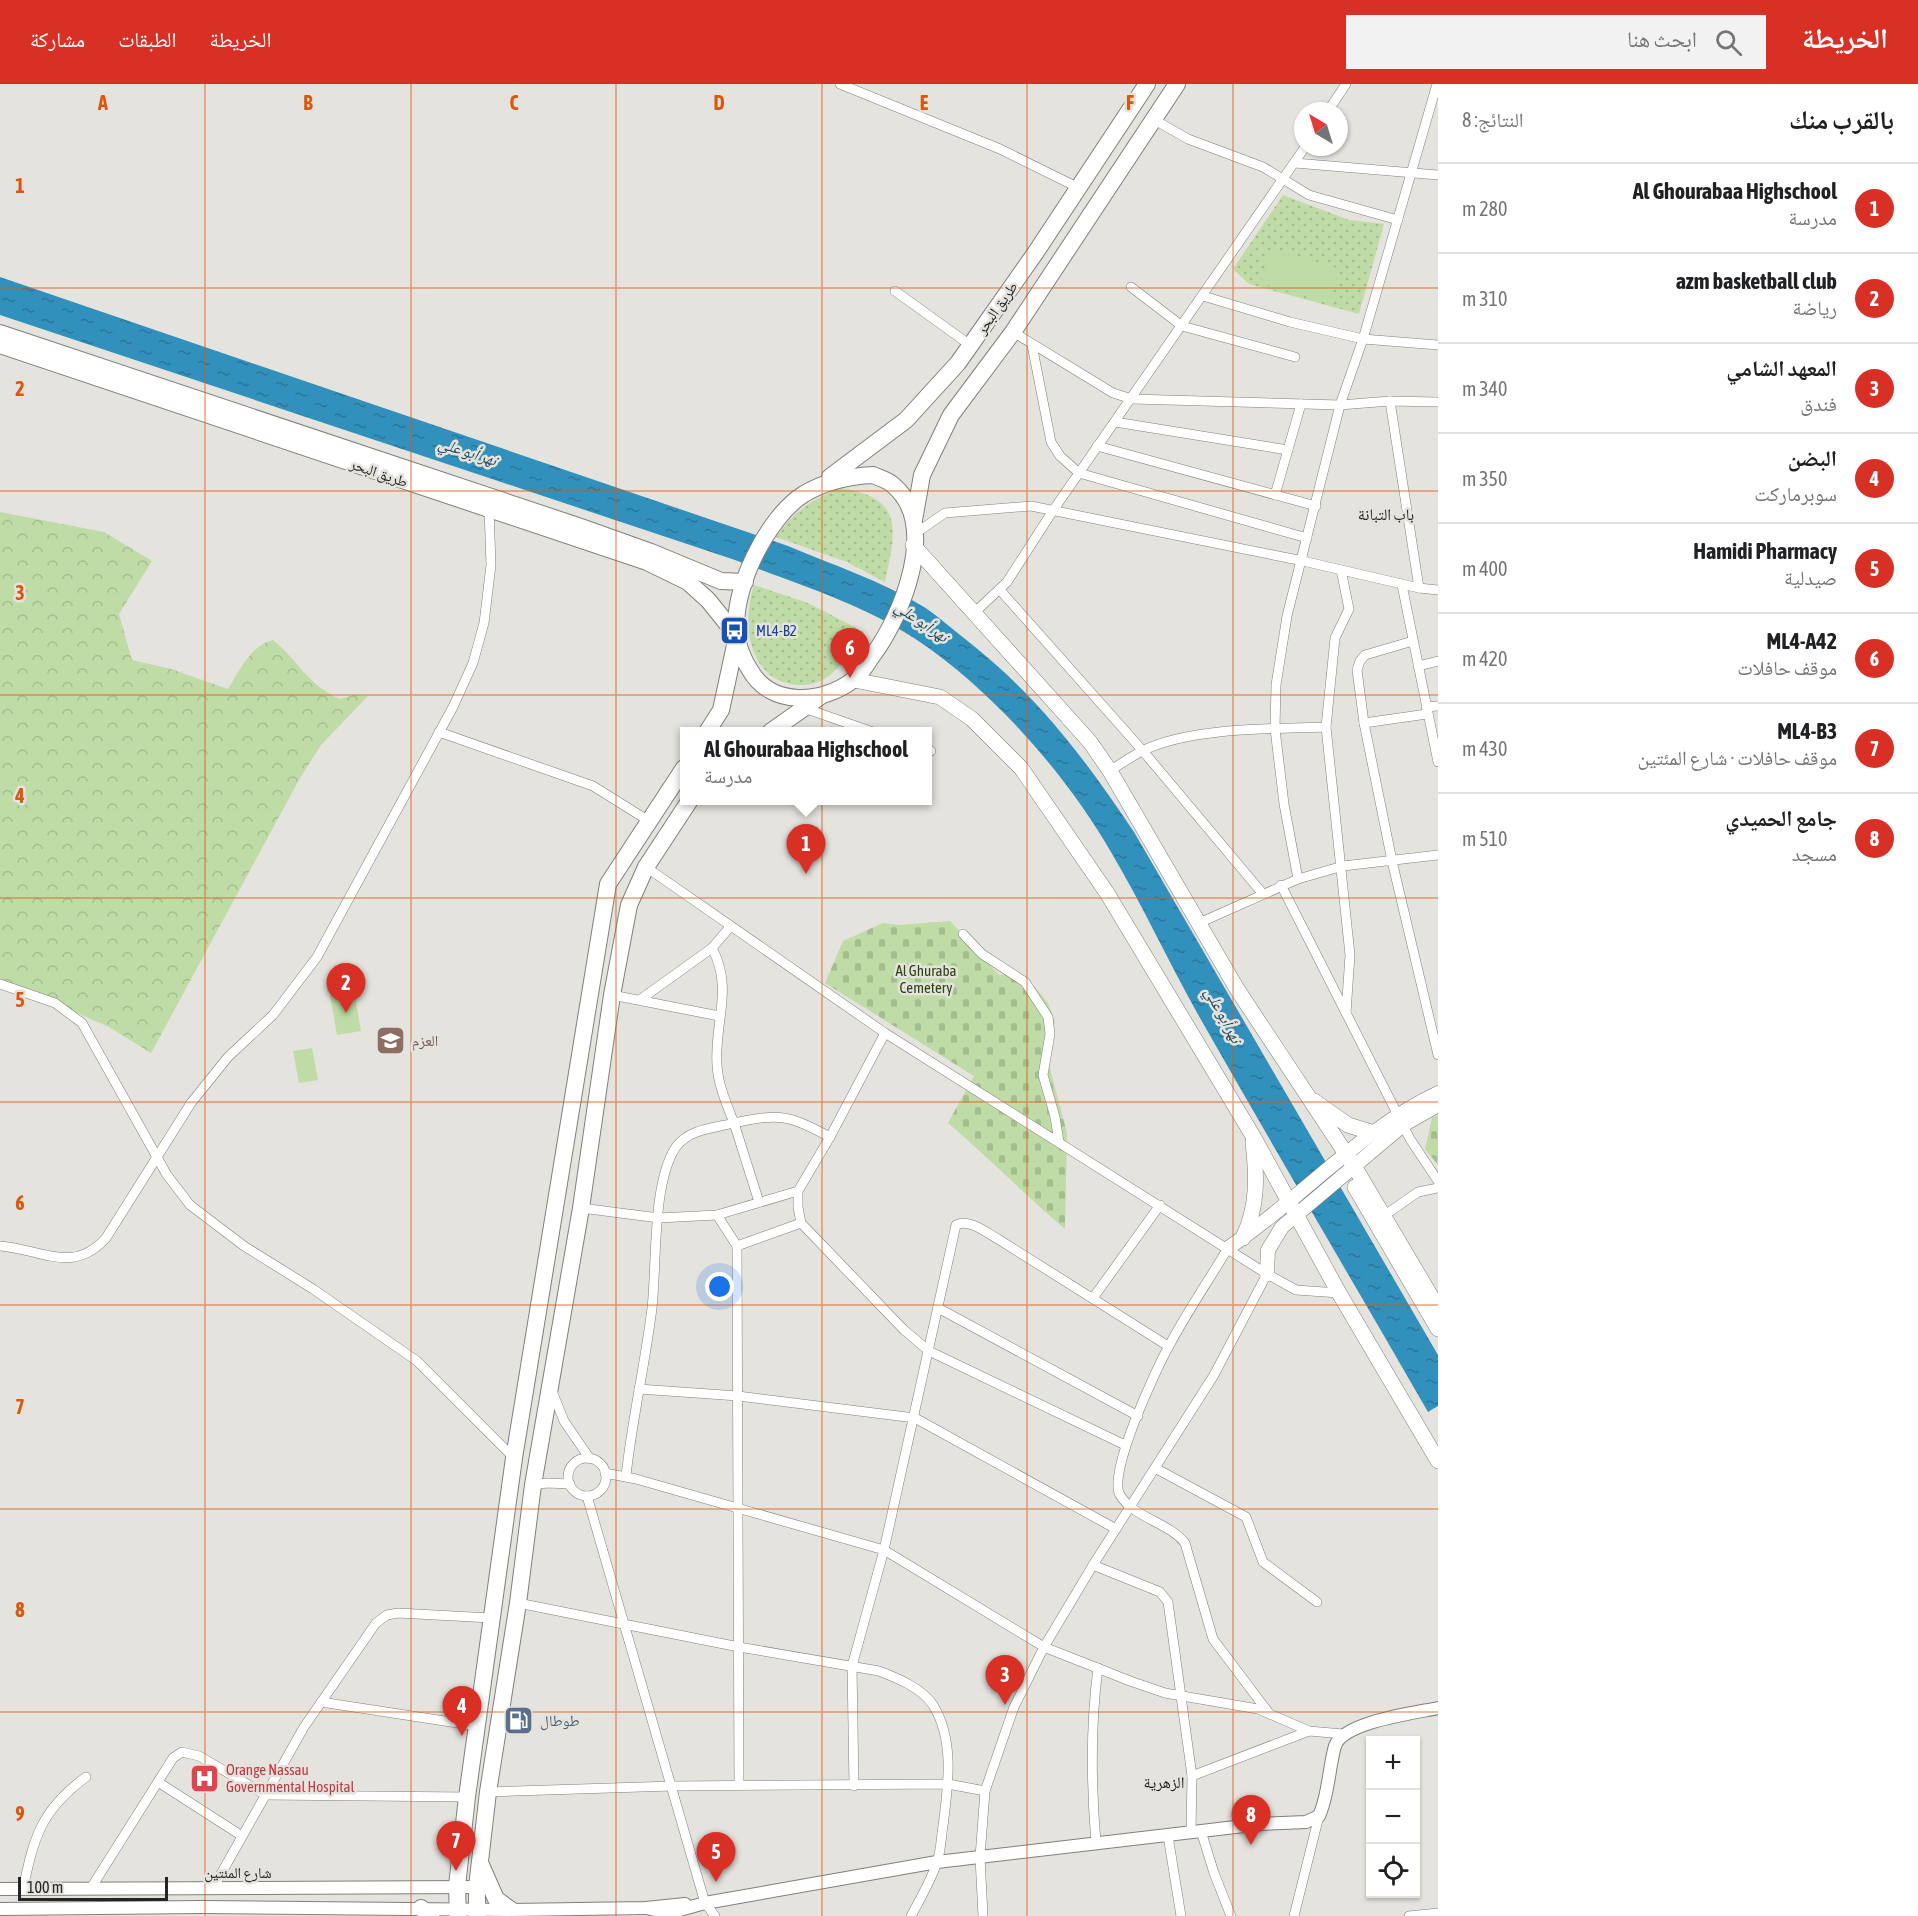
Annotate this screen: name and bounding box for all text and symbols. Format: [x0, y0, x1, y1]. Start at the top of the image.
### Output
search box [1346, 15, 1766, 69]
text: الخريطة [1802, 22, 1888, 54]
text: ابحث هنا [1627, 26, 1697, 52]
icon: search [1712, 26, 1745, 59]
text: مشاركة [30, 27, 85, 51]
text: الطبقات [118, 27, 177, 51]
text: الخريطة [210, 27, 271, 51]
text: A [97, 91, 108, 114]
text: B [303, 91, 313, 114]
text: C [510, 91, 519, 114]
text: D [713, 91, 725, 114]
text: E [920, 91, 929, 114]
text: F [1126, 91, 1134, 114]
north arrow [1294, 102, 1348, 156]
text: بالقرب منك [1789, 105, 1894, 135]
text: النتائج: 8 [1462, 108, 1524, 131]
text: 1 [15, 174, 25, 197]
text: Al Ghourabaa Highschool [1633, 178, 1837, 204]
text: 280 m [1462, 197, 1507, 220]
text: 1 [1870, 197, 1879, 220]
text: مدرسة [1788, 206, 1837, 229]
text: azm basketball club [1676, 268, 1837, 294]
street label: طريق البحر [972, 278, 1022, 339]
text: 310 m [1462, 287, 1507, 310]
text: 2 [1870, 287, 1879, 310]
text: رياضة [1793, 296, 1837, 319]
text: المعهد الشامي [1726, 355, 1837, 381]
text: 2 [15, 377, 25, 400]
text: 340 m [1462, 377, 1507, 400]
text: 3 [1870, 377, 1879, 400]
text: فندق [1800, 392, 1837, 415]
water label: نهر أبو علي [435, 433, 502, 474]
text: البضن [1788, 445, 1837, 471]
street label: طريق البحر [346, 454, 410, 492]
text: 350 m [1462, 467, 1507, 490]
text: 4 [1870, 467, 1879, 490]
text: سوبرماركت [1754, 482, 1837, 505]
district label: باب التبانة [1358, 505, 1414, 523]
text: Hamidi Pharmacy [1693, 538, 1837, 564]
text: 400 m [1462, 557, 1507, 580]
text: 5 [1870, 557, 1879, 580]
text: صيدلية [1784, 566, 1837, 589]
text: 3 [15, 581, 25, 604]
water label: نهر أبو علي [890, 597, 954, 650]
bus stop icon: ML4-B2 [719, 615, 751, 647]
place label: ML4-B2 [756, 622, 797, 639]
pin: 6 [830, 628, 870, 678]
text: ML4-A42 [1766, 628, 1837, 654]
text: 420 m [1462, 647, 1507, 670]
text: 6 [1870, 647, 1879, 670]
text: موقف حافلات [1737, 656, 1837, 679]
text: ML4-B3 [1777, 718, 1837, 744]
popup [680, 727, 932, 805]
text: Al Ghourabaa Highschool [704, 736, 908, 762]
text: 430 m [1462, 737, 1507, 760]
text: 7 [1870, 737, 1879, 760]
text: موقف حافلات · شارع المئتين [1638, 746, 1837, 769]
text: مدرسة [704, 764, 752, 787]
text: 4 [14, 784, 25, 807]
text: جامع الحميدي [1725, 805, 1837, 831]
pin: 1 [786, 824, 826, 874]
text: 510 m [1462, 827, 1507, 850]
text: 8 [1870, 827, 1879, 850]
text: مسجد [1792, 842, 1837, 865]
park label: Al Ghuraba Cemetery [895, 962, 957, 996]
pin: 2 [326, 964, 366, 1013]
water label: نهر أبو علي [1198, 984, 1247, 1050]
text: 5 [15, 988, 25, 1011]
school or university icon: العزم [375, 1025, 407, 1057]
place label: العزم [412, 1032, 438, 1051]
text: 6 [15, 1191, 25, 1214]
your location [705, 1272, 734, 1301]
text: 7 [15, 1395, 25, 1418]
text: 8 [15, 1598, 25, 1621]
pin: 3 [986, 1656, 1024, 1705]
pin: 4 [442, 1686, 482, 1736]
fuel station icon: طوطال [503, 1705, 535, 1737]
place label: طوطال [540, 1712, 580, 1731]
map controls [1366, 1736, 1420, 1898]
button: + [1366, 1736, 1420, 1790]
place label: Orange Nassau Governmental Hospital [226, 1761, 355, 1795]
hospital icon: Orange Nassau Governmental Hospital [189, 1763, 221, 1795]
district label: الزهرية [1144, 1773, 1184, 1792]
button: − [1366, 1790, 1420, 1844]
pin: 8 [1232, 1796, 1270, 1845]
text: 9 [15, 1802, 25, 1825]
pin: 7 [436, 1822, 476, 1871]
pin: 5 [696, 1832, 736, 1882]
button: locate [1366, 1844, 1420, 1898]
street label: شارع المئتين [204, 1864, 272, 1883]
scale bar [18, 1874, 168, 1902]
text: 100 m [27, 1878, 63, 1896]

